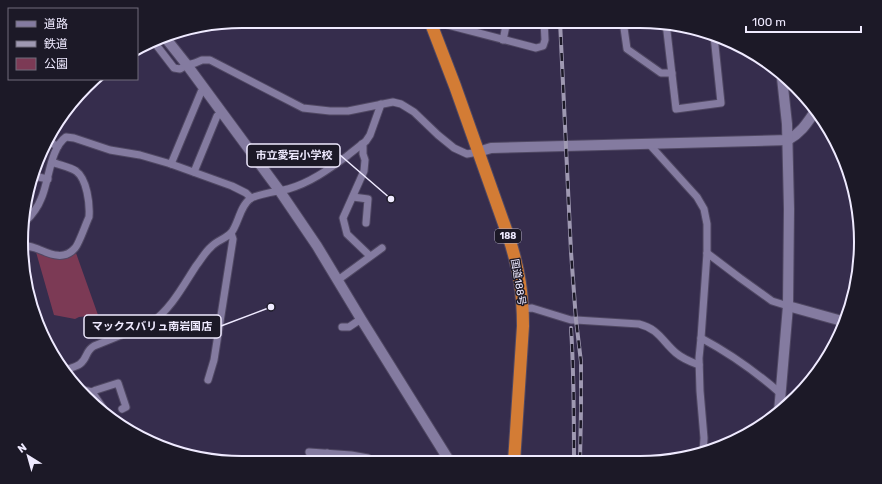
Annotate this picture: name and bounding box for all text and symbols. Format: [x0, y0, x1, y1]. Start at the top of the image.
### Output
legend [8, 8, 138, 80]
scale bar [746, 8, 861, 34]
text: 100 m [752, 15, 786, 29]
text: 道路 [44, 17, 68, 31]
text: 鉄道 [44, 37, 68, 51]
text: 公園 [44, 57, 68, 71]
callout: 市立愛宕小学校 [247, 144, 340, 167]
text: 市立愛宕小学校 [256, 149, 333, 162]
road number: 188 [495, 229, 521, 243]
street label: 国道188号 [508, 258, 528, 306]
callout: マックスバリュ南岩国店 [84, 315, 221, 338]
text: マックスバリュ南岩国店 [92, 320, 212, 333]
north arrow [8, 436, 48, 476]
text: N [15, 441, 29, 456]

